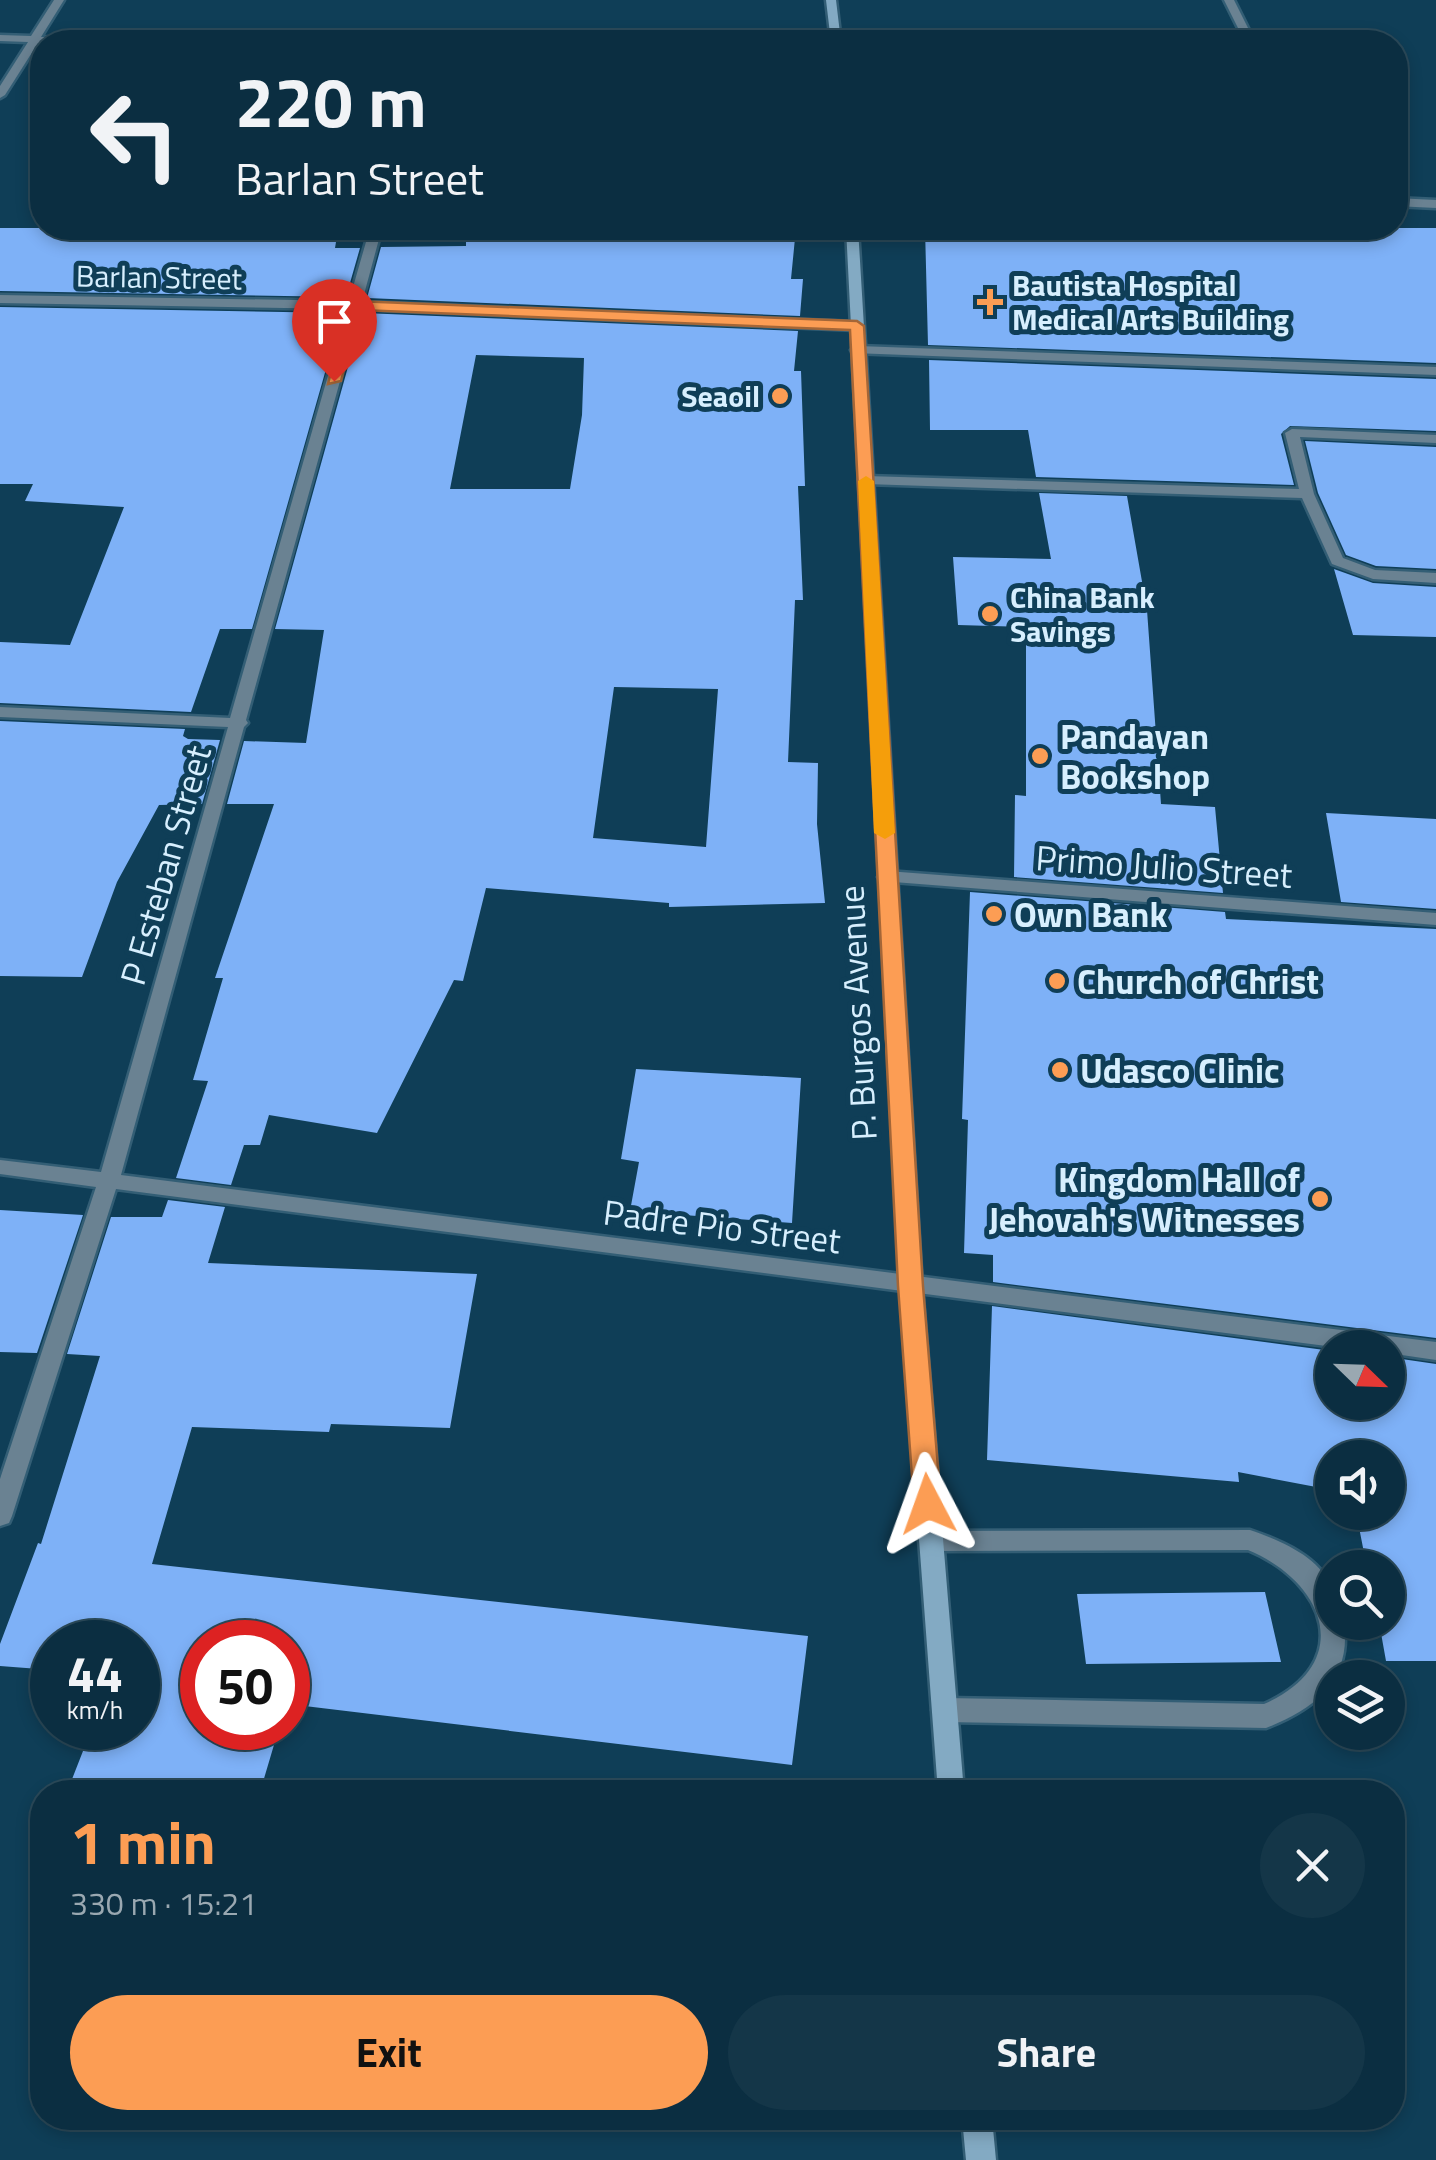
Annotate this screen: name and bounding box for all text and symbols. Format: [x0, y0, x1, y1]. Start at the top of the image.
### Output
text: 220 m [235, 48, 427, 154]
icon: left [70, 70, 200, 200]
text: Barlan Street [235, 144, 484, 212]
street label: Barlan Street [76, 253, 243, 301]
place label: Bautista Hospital Medical Arts Building [1012, 262, 1289, 342]
pin [292, 279, 377, 382]
marker: Bautista Hospital Medical Arts Building [977, 289, 1003, 315]
icon: arrive [307, 294, 362, 349]
place label: Seaoil [681, 373, 760, 419]
marker: Seaoil [769, 385, 791, 407]
place label: China Bank Savings [1010, 574, 1155, 654]
marker: China Bank Savings [979, 603, 1001, 625]
place label: Pandayan Bookshop [1060, 709, 1210, 803]
street label: P Esteban Street [105, 739, 225, 991]
marker: Pandayan Bookshop [1029, 745, 1051, 767]
street label: Primo Julio Street [1034, 830, 1294, 902]
street label: P. Burgos Avenue [823, 884, 891, 1142]
place label: Own Bank [1014, 887, 1167, 941]
marker: Own Bank [983, 903, 1005, 925]
place label: Church of Christ [1077, 954, 1319, 1008]
marker: Church of Christ [1046, 970, 1068, 992]
place label: Udasco Clinic [1080, 1043, 1280, 1097]
marker: Udasco Clinic [1049, 1059, 1071, 1081]
place label: Kingdom Hall of Jehovah's Witnesses [988, 1152, 1300, 1246]
street label: Padre Pio Street [600, 1185, 844, 1267]
marker: Kingdom Hall of Jehovah's Witnesses [1309, 1188, 1331, 1210]
north arrow [1315, 1330, 1405, 1420]
map controls [1315, 1330, 1405, 1750]
button: sound [1315, 1440, 1405, 1530]
position arrow [876, 1452, 980, 1556]
button: search [1315, 1550, 1405, 1640]
speed limit sign: 50 [180, 1620, 310, 1750]
text: 44 [67, 1635, 123, 1711]
button: layers [1315, 1660, 1405, 1750]
text: km/h [67, 1691, 123, 1729]
text: 1 min [70, 1796, 216, 1887]
button: close [1260, 1813, 1365, 1918]
text: 330 m · 15:21 [70, 1879, 257, 1927]
button: Exit [70, 1995, 708, 2110]
button: Share [728, 1995, 1365, 2110]

